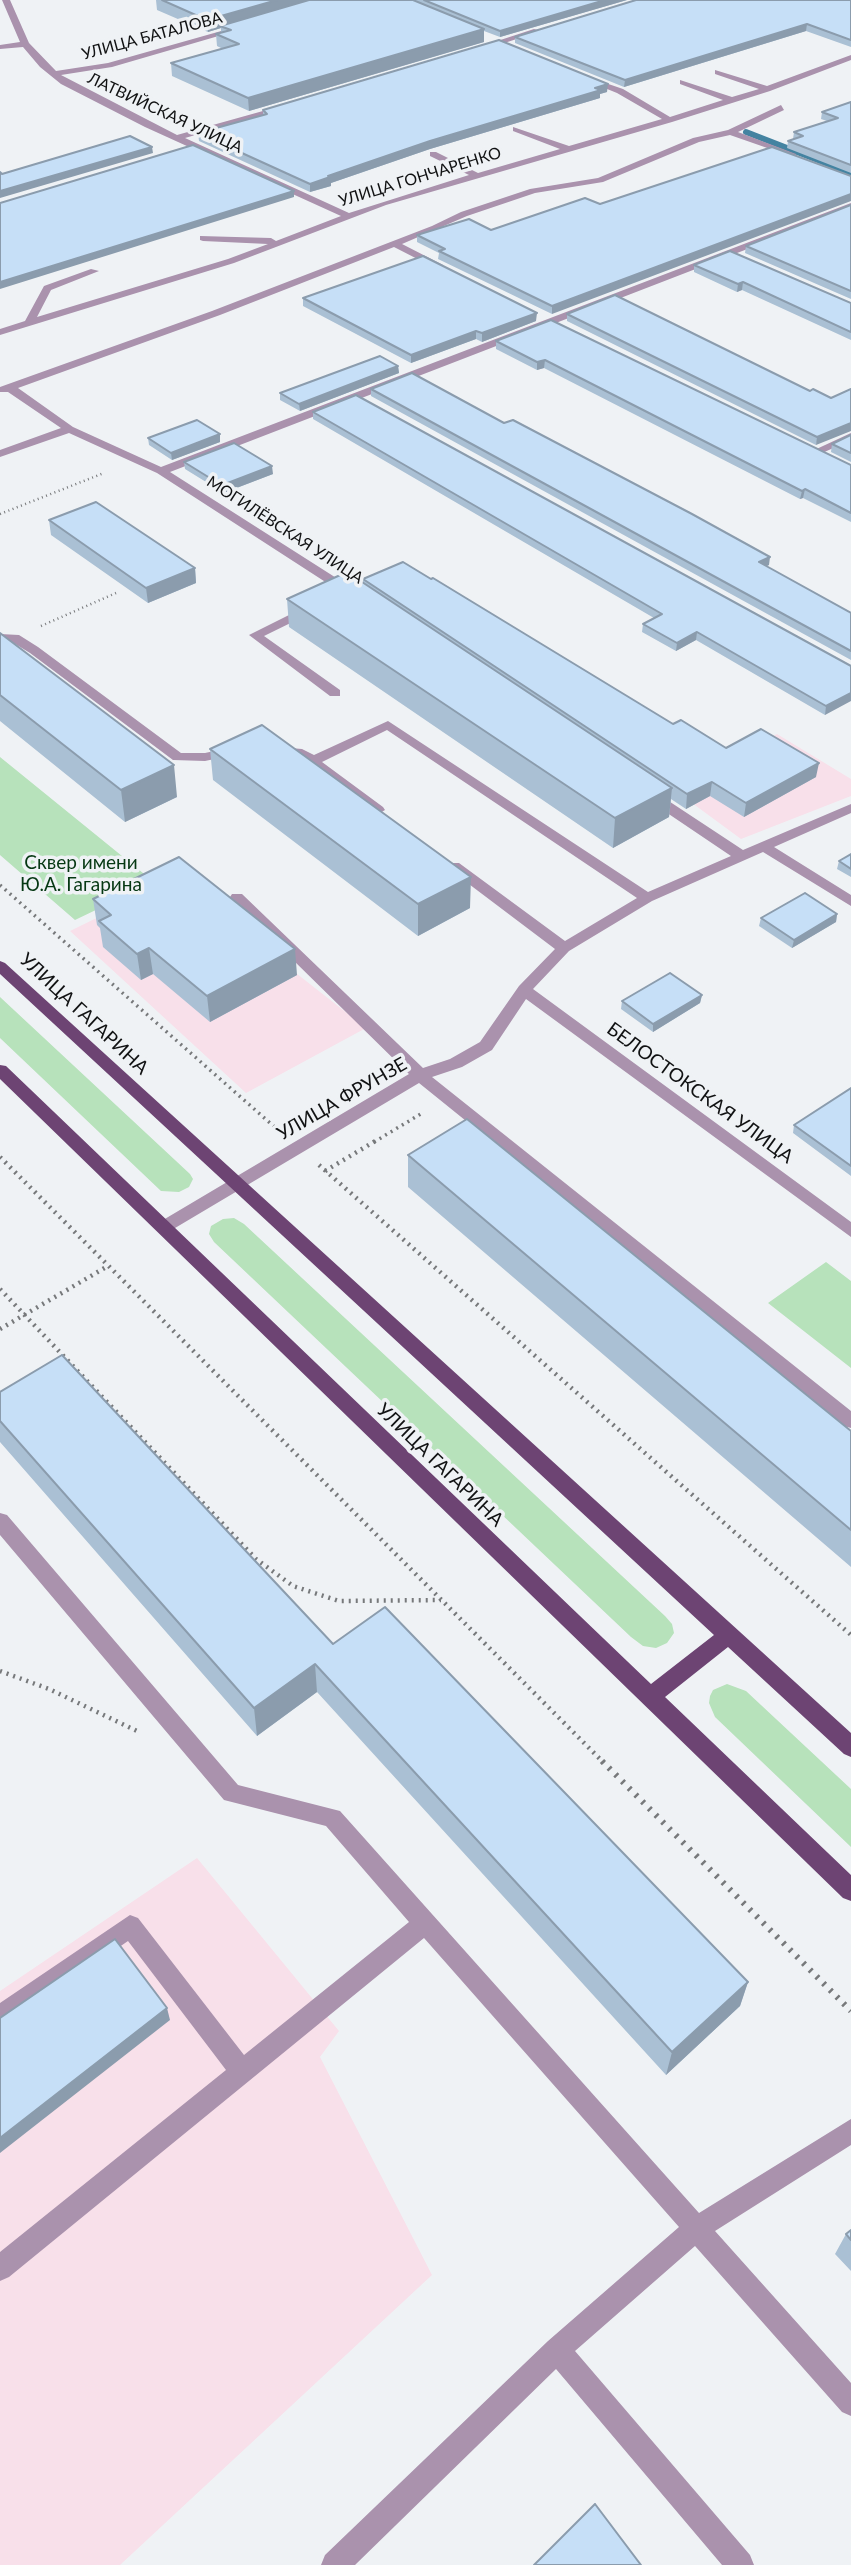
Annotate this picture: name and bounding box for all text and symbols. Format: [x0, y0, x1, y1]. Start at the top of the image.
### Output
street label: УЛИЦА БАТАЛОВА [80, 8, 224, 64]
street label: ЛАТВИЙСКАЯ УЛИЦА [85, 69, 245, 157]
street label: УЛИЦА ГОНЧАРЕНКО [336, 143, 504, 211]
street label: МОГИЛЁВСКАЯ УЛИЦА [203, 472, 367, 588]
park label: Сквер имени Ю.А. Гагарина [20, 852, 142, 896]
street label: УЛИЦА ГАГАРИНА [15, 949, 153, 1079]
street label: БЕЛОСТОКСКАЯ УЛИЦА [602, 1018, 798, 1168]
street label: УЛИЦА ФРУНЗЕ [273, 1053, 411, 1145]
street label: УЛИЦА ГАГАРИНА [372, 1399, 508, 1531]

